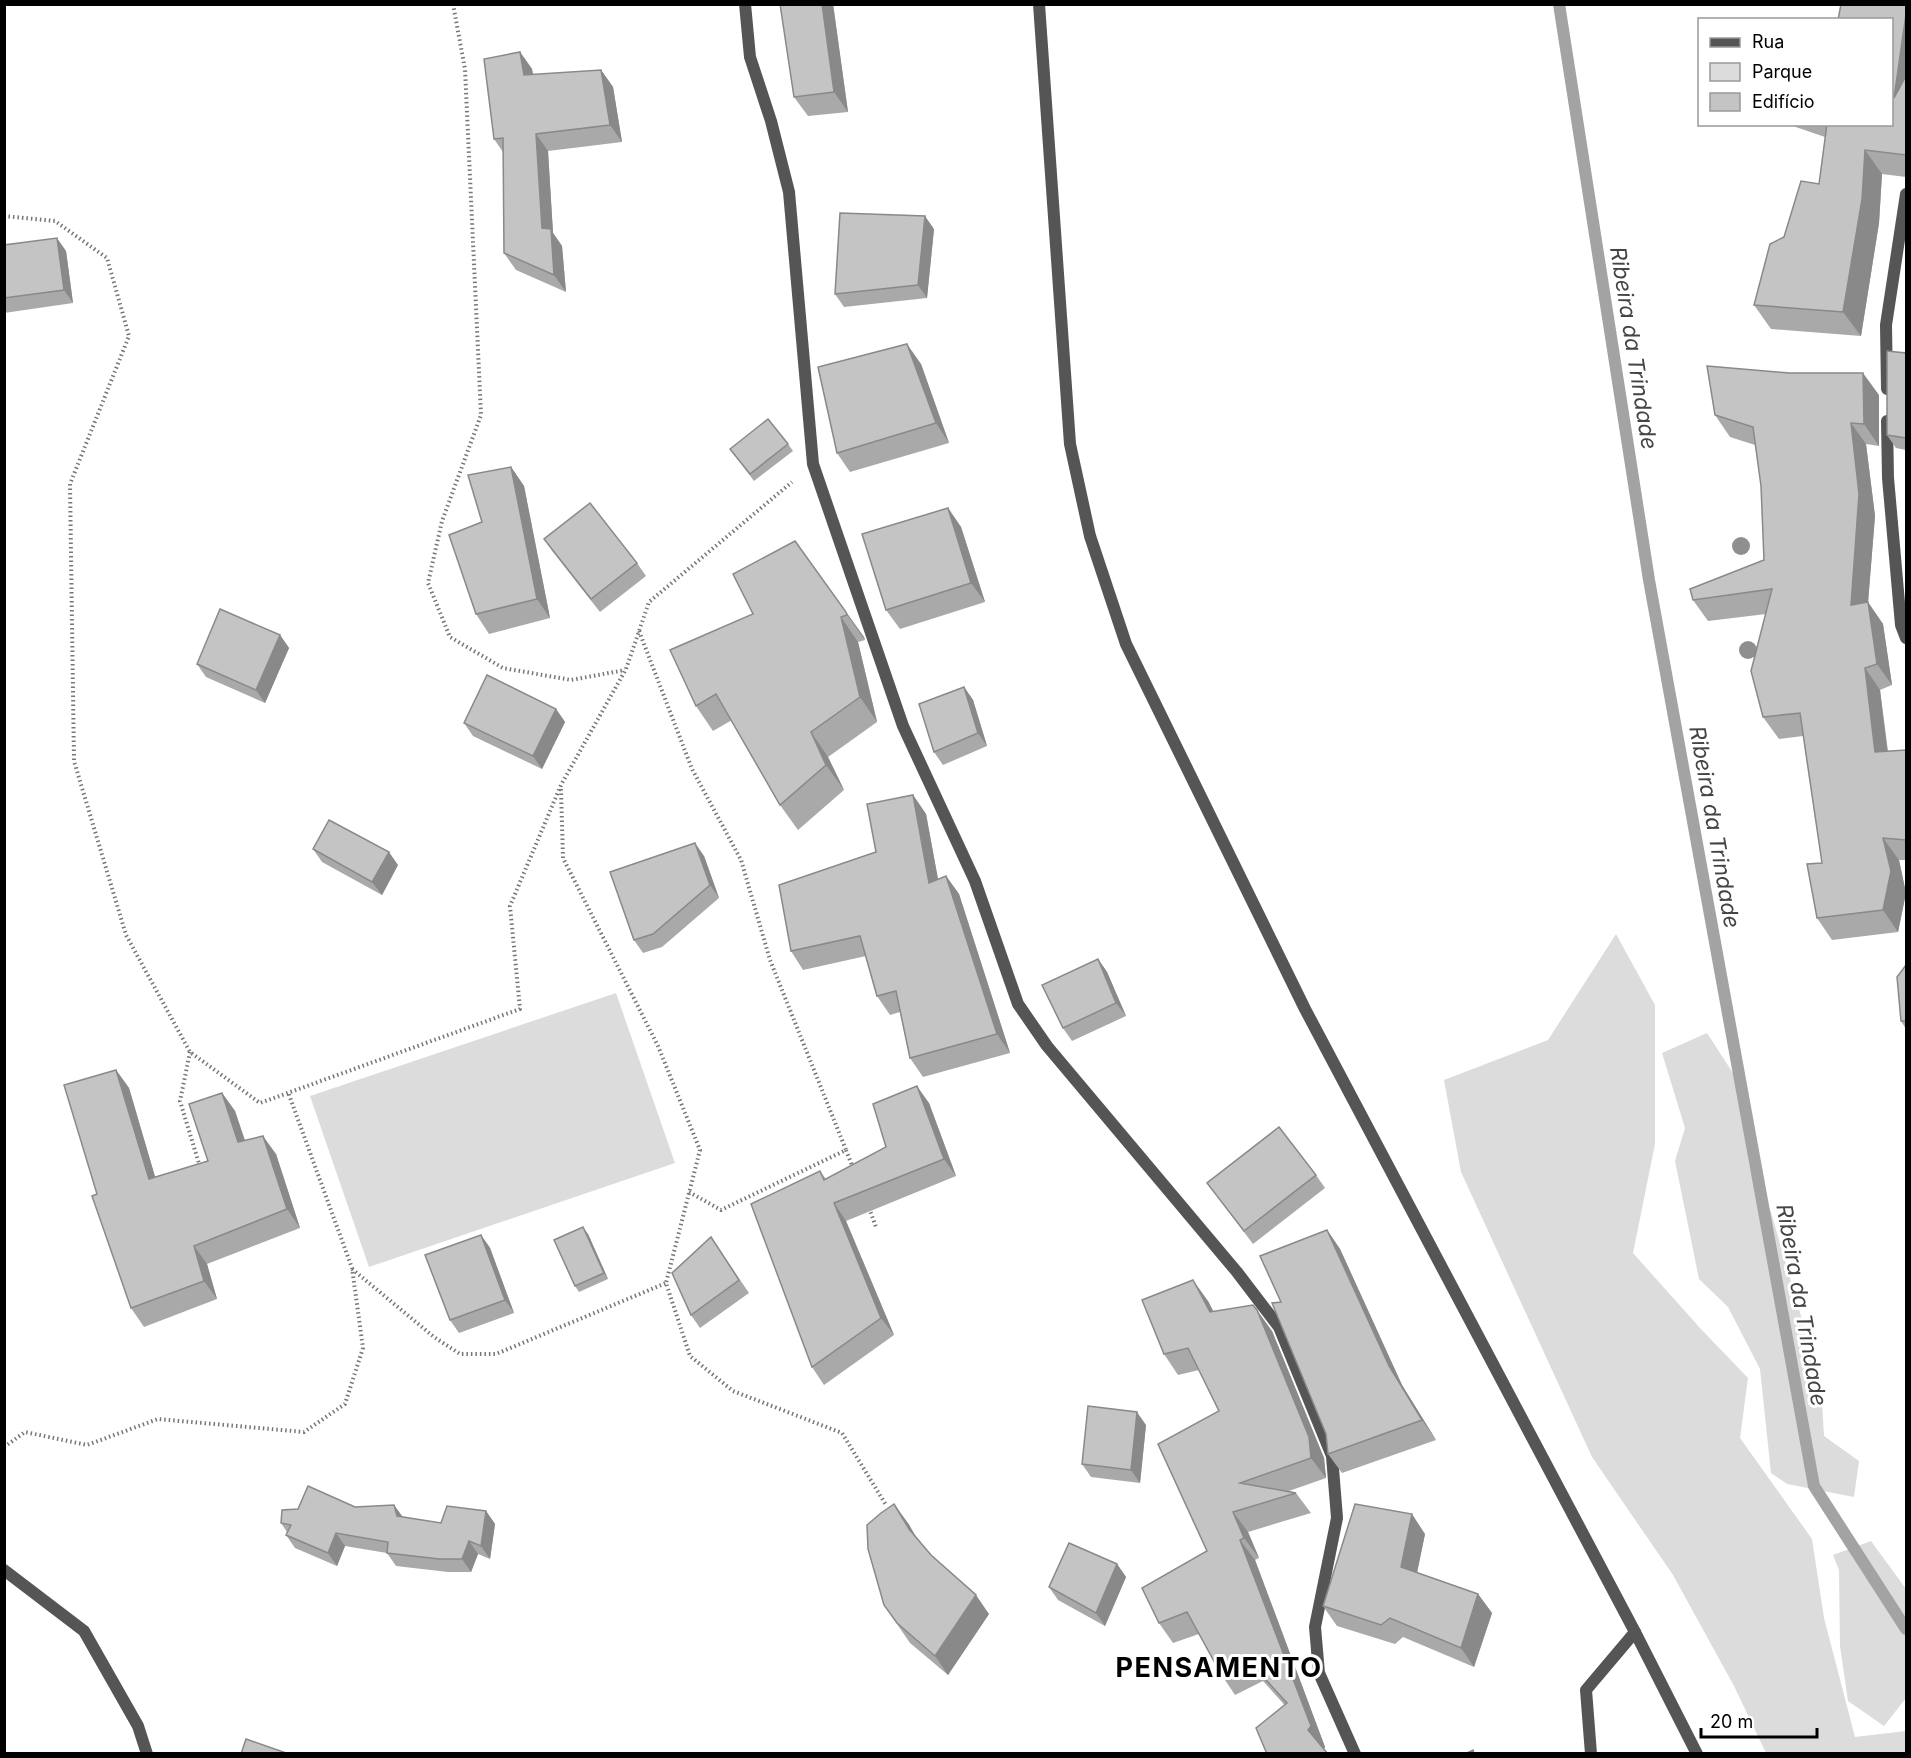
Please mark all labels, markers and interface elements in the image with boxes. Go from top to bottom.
legend [1698,18,1893,126]
text: Rua [1752,31,1784,52]
text: Parque [1752,61,1812,82]
text: Edifício [1752,91,1815,112]
water label: Ribeira da Trindade [1605,245,1663,451]
water label: Ribeira da Trindade [1684,724,1746,930]
water label: Ribeira da Trindade [1771,1202,1833,1408]
district label: PENSAMENTO [1115,1651,1323,1684]
scale bar [1701,1701,1816,1739]
text: 20 m [1710,1711,1753,1732]

